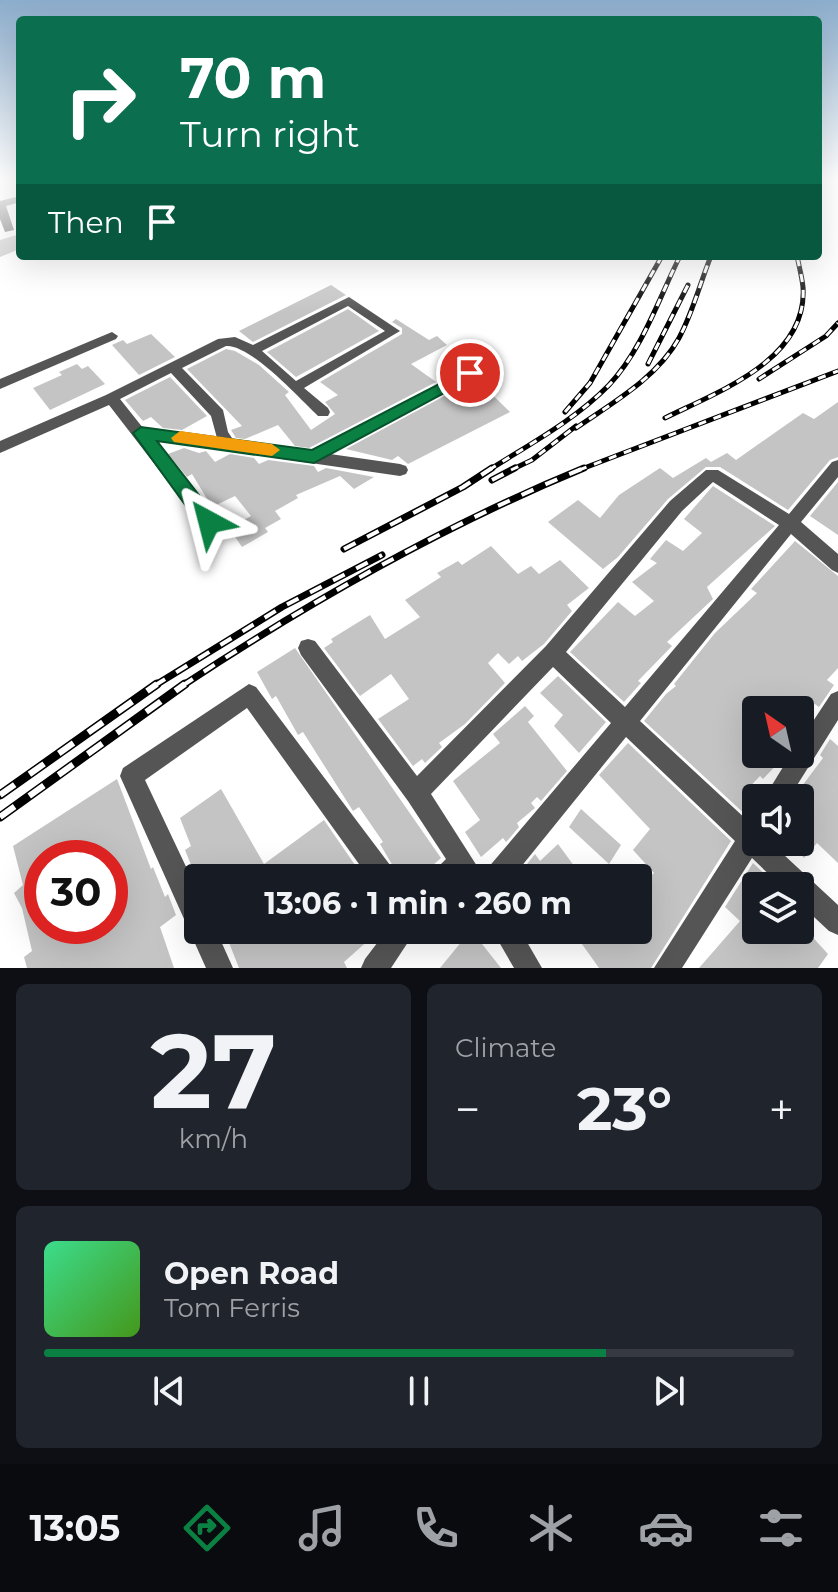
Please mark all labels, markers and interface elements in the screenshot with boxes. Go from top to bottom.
text: 70 m [180,44,326,112]
icon: right [48,48,152,152]
text: Turn right [180,112,360,156]
icon: arrive [140,200,184,244]
text: Then [48,204,124,241]
pin [436,339,504,407]
icon: arrive [448,351,492,395]
position arrow [167,480,251,564]
north arrow [742,696,814,768]
map controls [742,696,814,944]
button: sound [742,784,814,856]
speed limit sign: 30 [24,840,128,944]
button: layers [742,872,814,944]
text: 13:06 · 1 min · 260 m [264,885,572,922]
text: 27 [151,1007,276,1134]
text: Climate [455,1032,556,1064]
text: 23° [577,1072,672,1145]
text: − [455,1082,480,1136]
text: + [769,1082,794,1136]
text: km/h [179,1123,248,1155]
text: Open Road [164,1255,339,1292]
text: Tom Ferris [164,1292,300,1324]
icon: previous [147,1369,191,1413]
icon: pause [397,1369,441,1413]
icon: next [647,1369,691,1413]
icon: directions [179,1500,235,1556]
icon: music [294,1500,350,1556]
icon: phone [408,1500,464,1556]
icon: climate [523,1500,579,1556]
icon: car [638,1500,694,1556]
icon: filters [753,1500,809,1556]
text: 13:05 [29,1506,120,1550]

